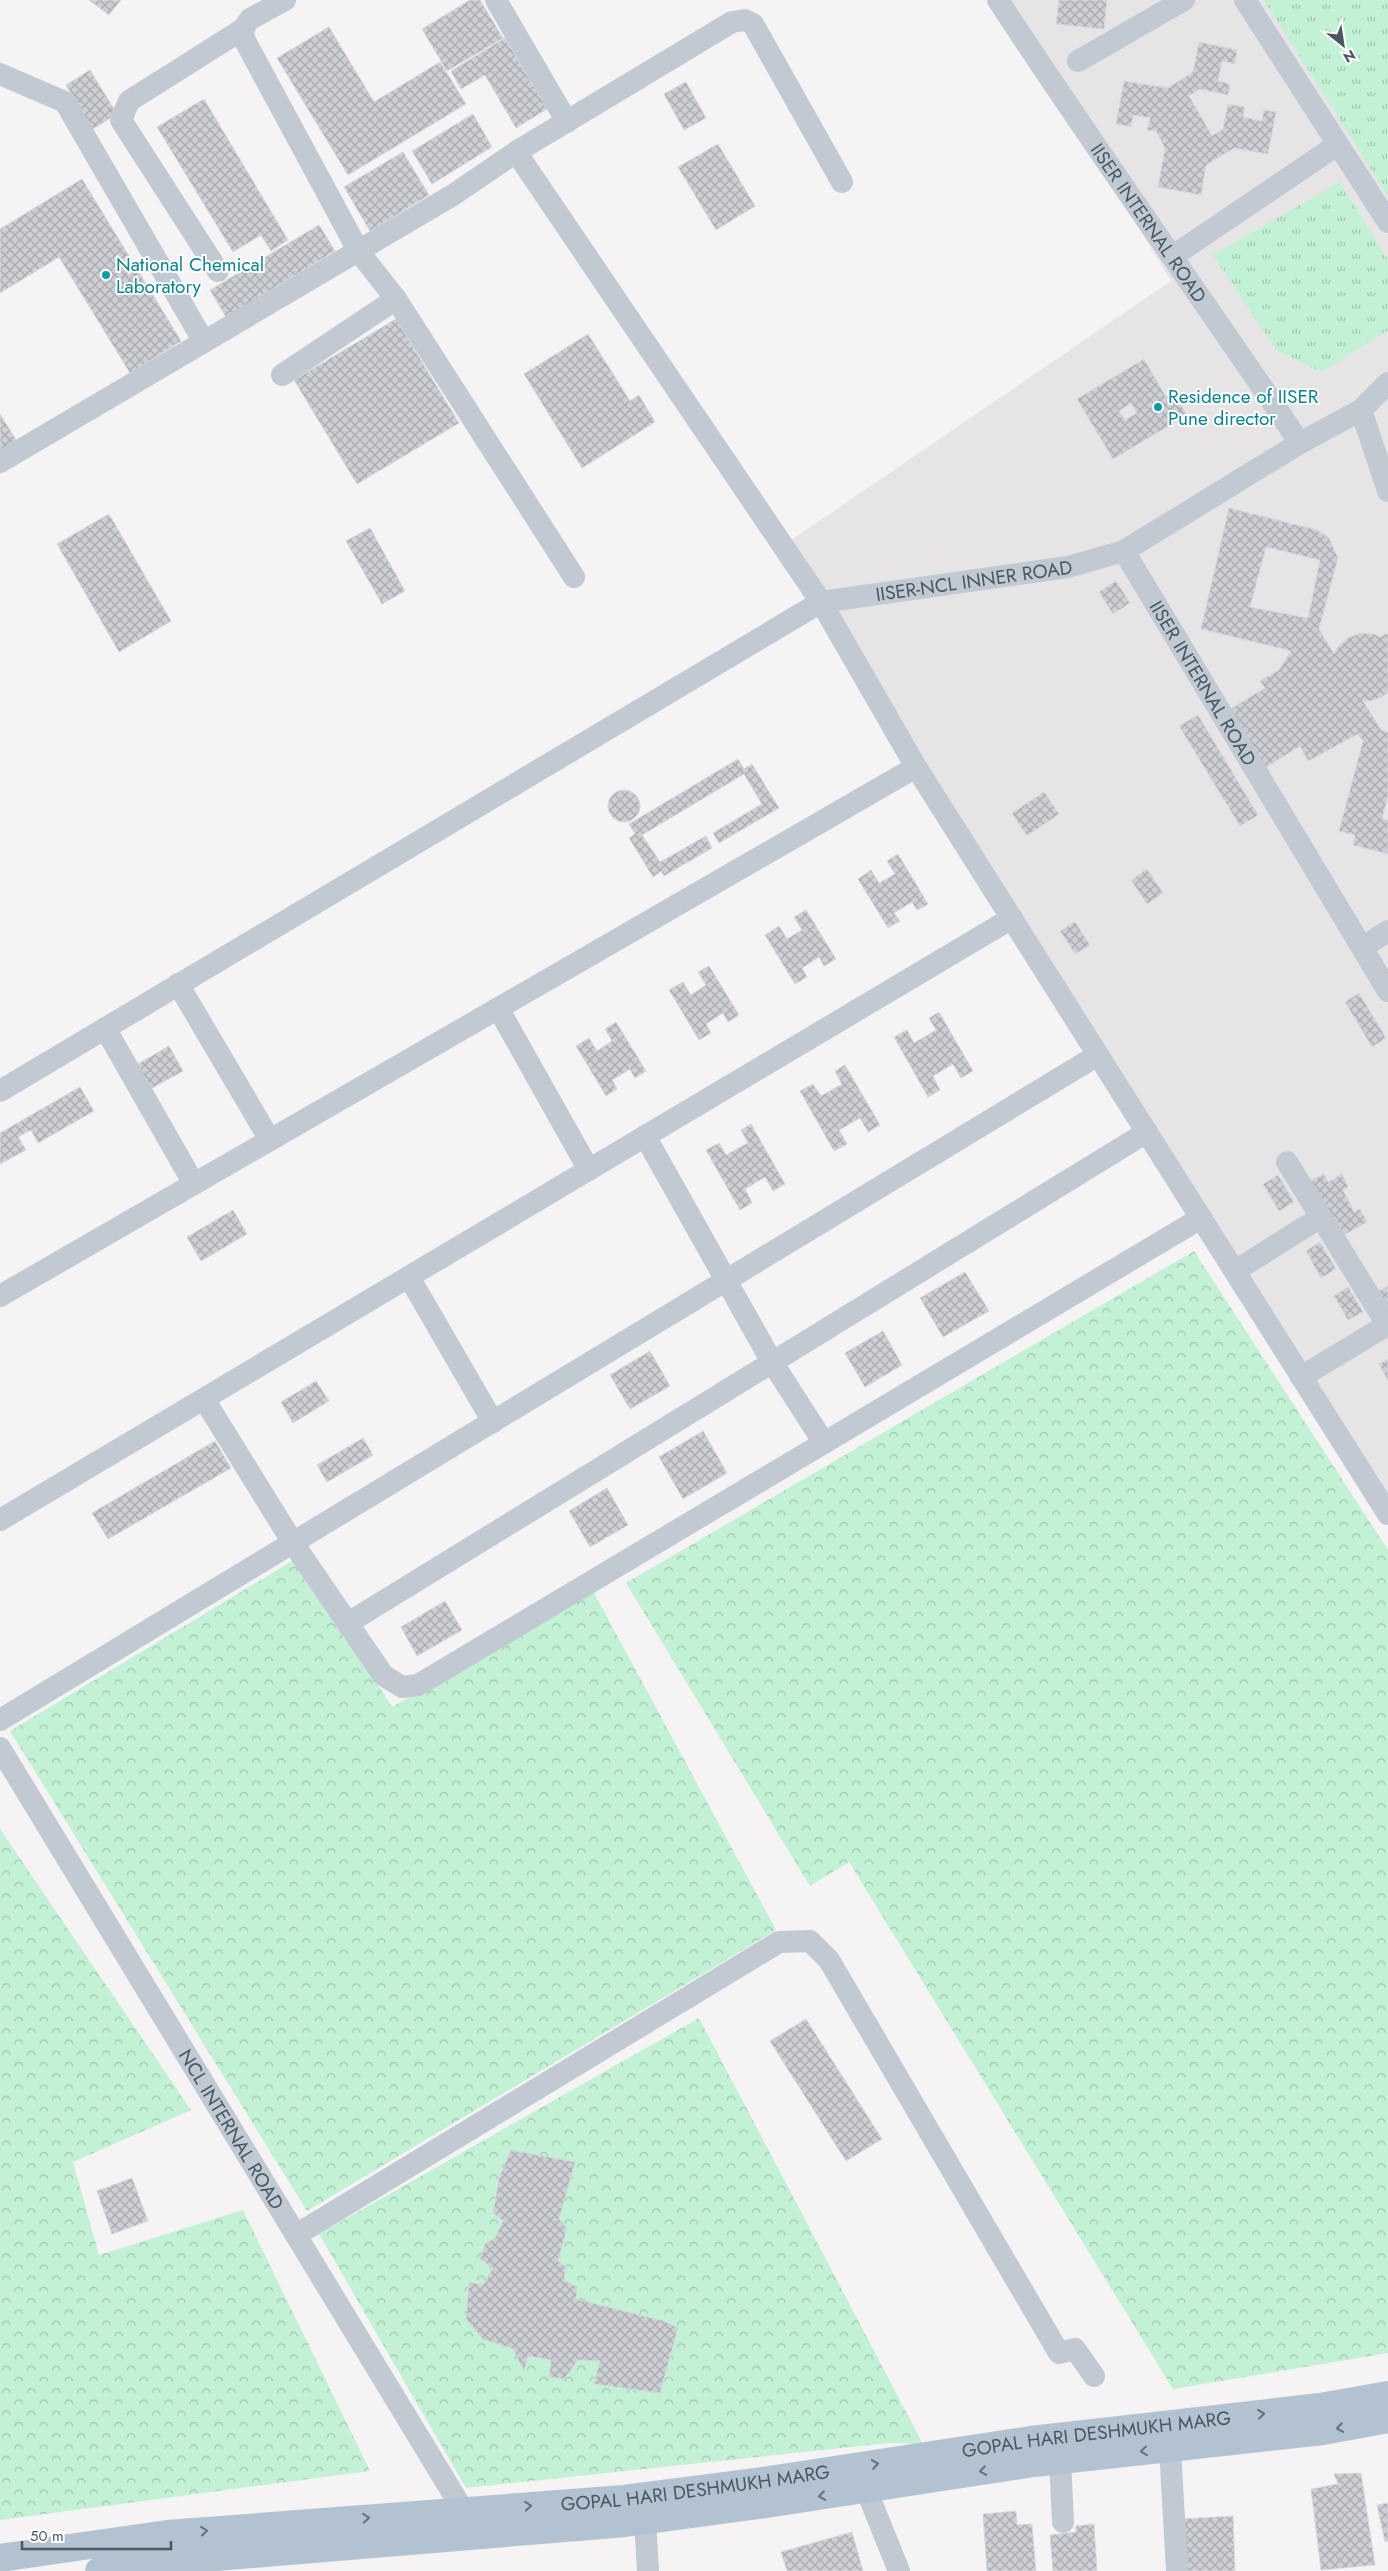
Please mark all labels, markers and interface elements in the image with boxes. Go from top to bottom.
north arrow [1318,20,1368,70]
text: N [1340,45,1359,68]
street label: IISER INTERNAL ROAD [1084,138,1213,308]
place label: National Chemical Laboratory [116,251,264,300]
marker: National Chemical Laboratory [100,269,112,281]
place label: Residence of IISER Pune director [1168,383,1319,432]
marker: Residence of IISER Pune director [1152,401,1164,413]
street label: IISER-NCL INNER ROAD [874,553,1074,608]
street label: IISER INTERNAL ROAD [1143,596,1263,771]
street label: NCL INTERNAL ROAD [172,2044,291,2215]
street label: GOPAL HARI DESHMUKH MARG [960,2404,1232,2464]
one-way arrow [1258,2409,1266,2420]
one-way arrow [1336,2422,1344,2432]
one-way arrow [1140,2445,1148,2456]
street label: GOPAL HARI DESHMUKH MARG [560,2457,831,2517]
one-way arrow [870,2459,879,2469]
one-way arrow [978,2465,986,2476]
one-way arrow [818,2490,826,2500]
one-way arrow [525,2500,533,2511]
one-way arrow [363,2513,371,2524]
scale bar [22,2518,171,2550]
text: 50 m [30,2525,64,2547]
one-way arrow [201,2526,209,2537]

